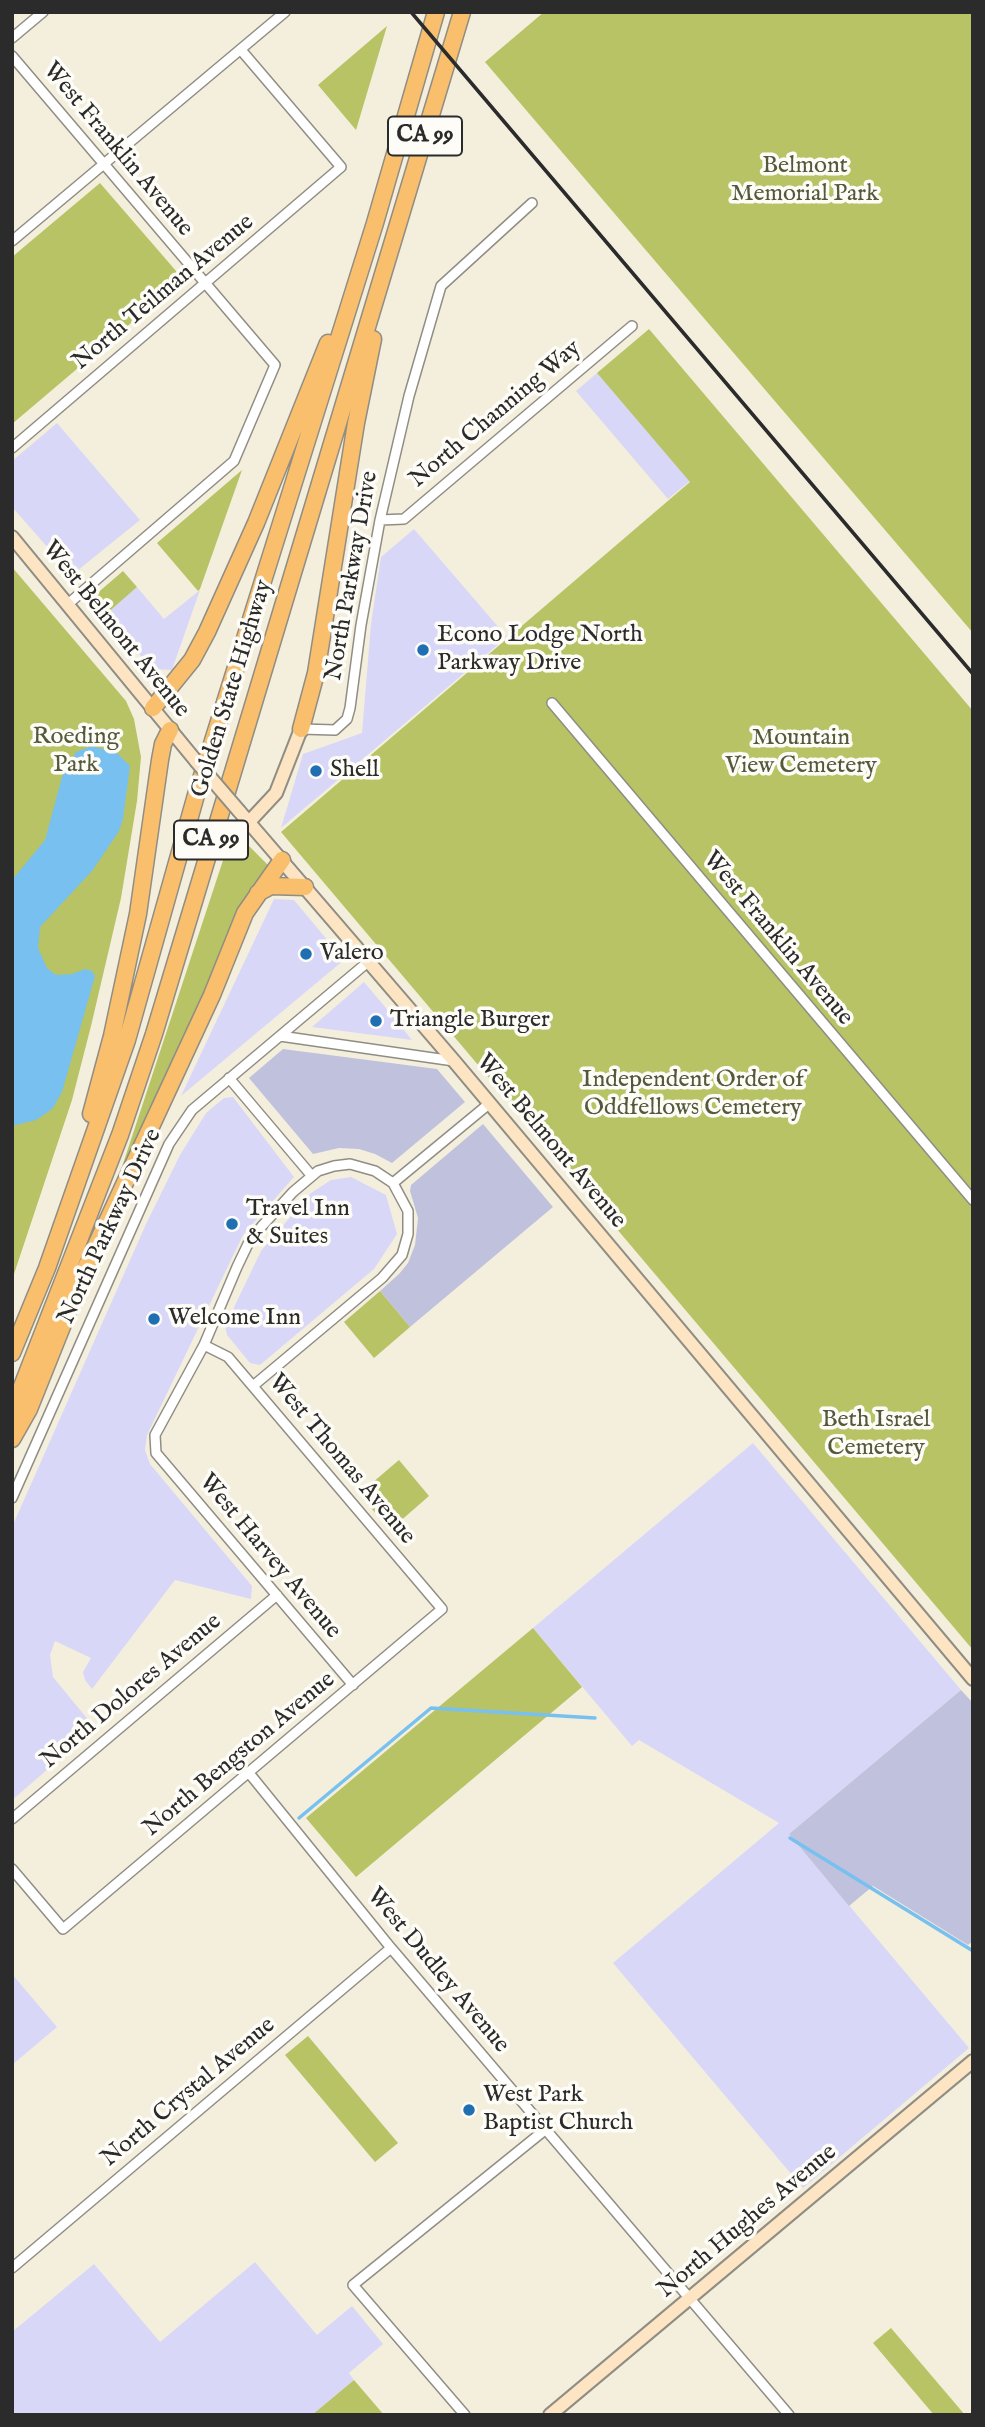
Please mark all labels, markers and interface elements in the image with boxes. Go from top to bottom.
street label: West Franklin Avenue [36,57,198,243]
road number: CA 99 [388,116,462,155]
park label: Belmont Memorial Park [731,153,879,209]
street label: North Teilman Avenue [68,209,260,377]
street label: North Channing Way [405,335,587,495]
street label: North Parkway Drive [320,469,386,683]
street label: West Belmont Avenue [35,536,195,724]
street label: Golden State Highway [186,577,280,801]
place label: Econo Lodge North Parkway Drive [437,622,643,678]
marker: Econo Lodge North Parkway Drive [415,642,431,658]
park label: Roeding Park [32,724,120,780]
park label: Mountain View Cemetery [725,725,877,781]
place label: Shell [330,757,379,785]
marker: Shell [308,763,324,779]
road number: CA 99 [174,820,248,860]
street label: West Franklin Avenue [696,846,858,1032]
place label: Valero [320,940,384,968]
marker: Valero [298,946,314,962]
place label: Triangle Burger [390,1007,550,1035]
marker: Triangle Burger [368,1013,384,1029]
street label: West Belmont Avenue [469,1049,631,1235]
park label: Independent Order of Oddfellows Cemetery [582,1067,804,1123]
street label: North Parkway Drive [53,1125,169,1329]
place label: Travel Inn & Suites [246,1196,350,1252]
marker: Travel Inn & Suites [224,1216,240,1232]
place label: Welcome Inn [168,1305,301,1333]
marker: Welcome Inn [146,1311,162,1327]
street label: West Thomas Avenue [261,1369,421,1551]
park label: Beth Israel Cemetery [822,1407,930,1463]
street label: West Harvey Avenue [192,1469,346,1645]
street label: North Dolores Avenue [36,1608,228,1776]
street label: North Bengston Avenue [138,1666,342,1844]
street label: West Dudley Avenue [359,1882,515,2060]
street label: North Crystal Avenue [96,2012,282,2174]
place label: West Park Baptist Church [483,2082,633,2138]
marker: West Park Baptist Church [461,2102,477,2118]
street label: North Hughes Avenue [653,2139,843,2305]

